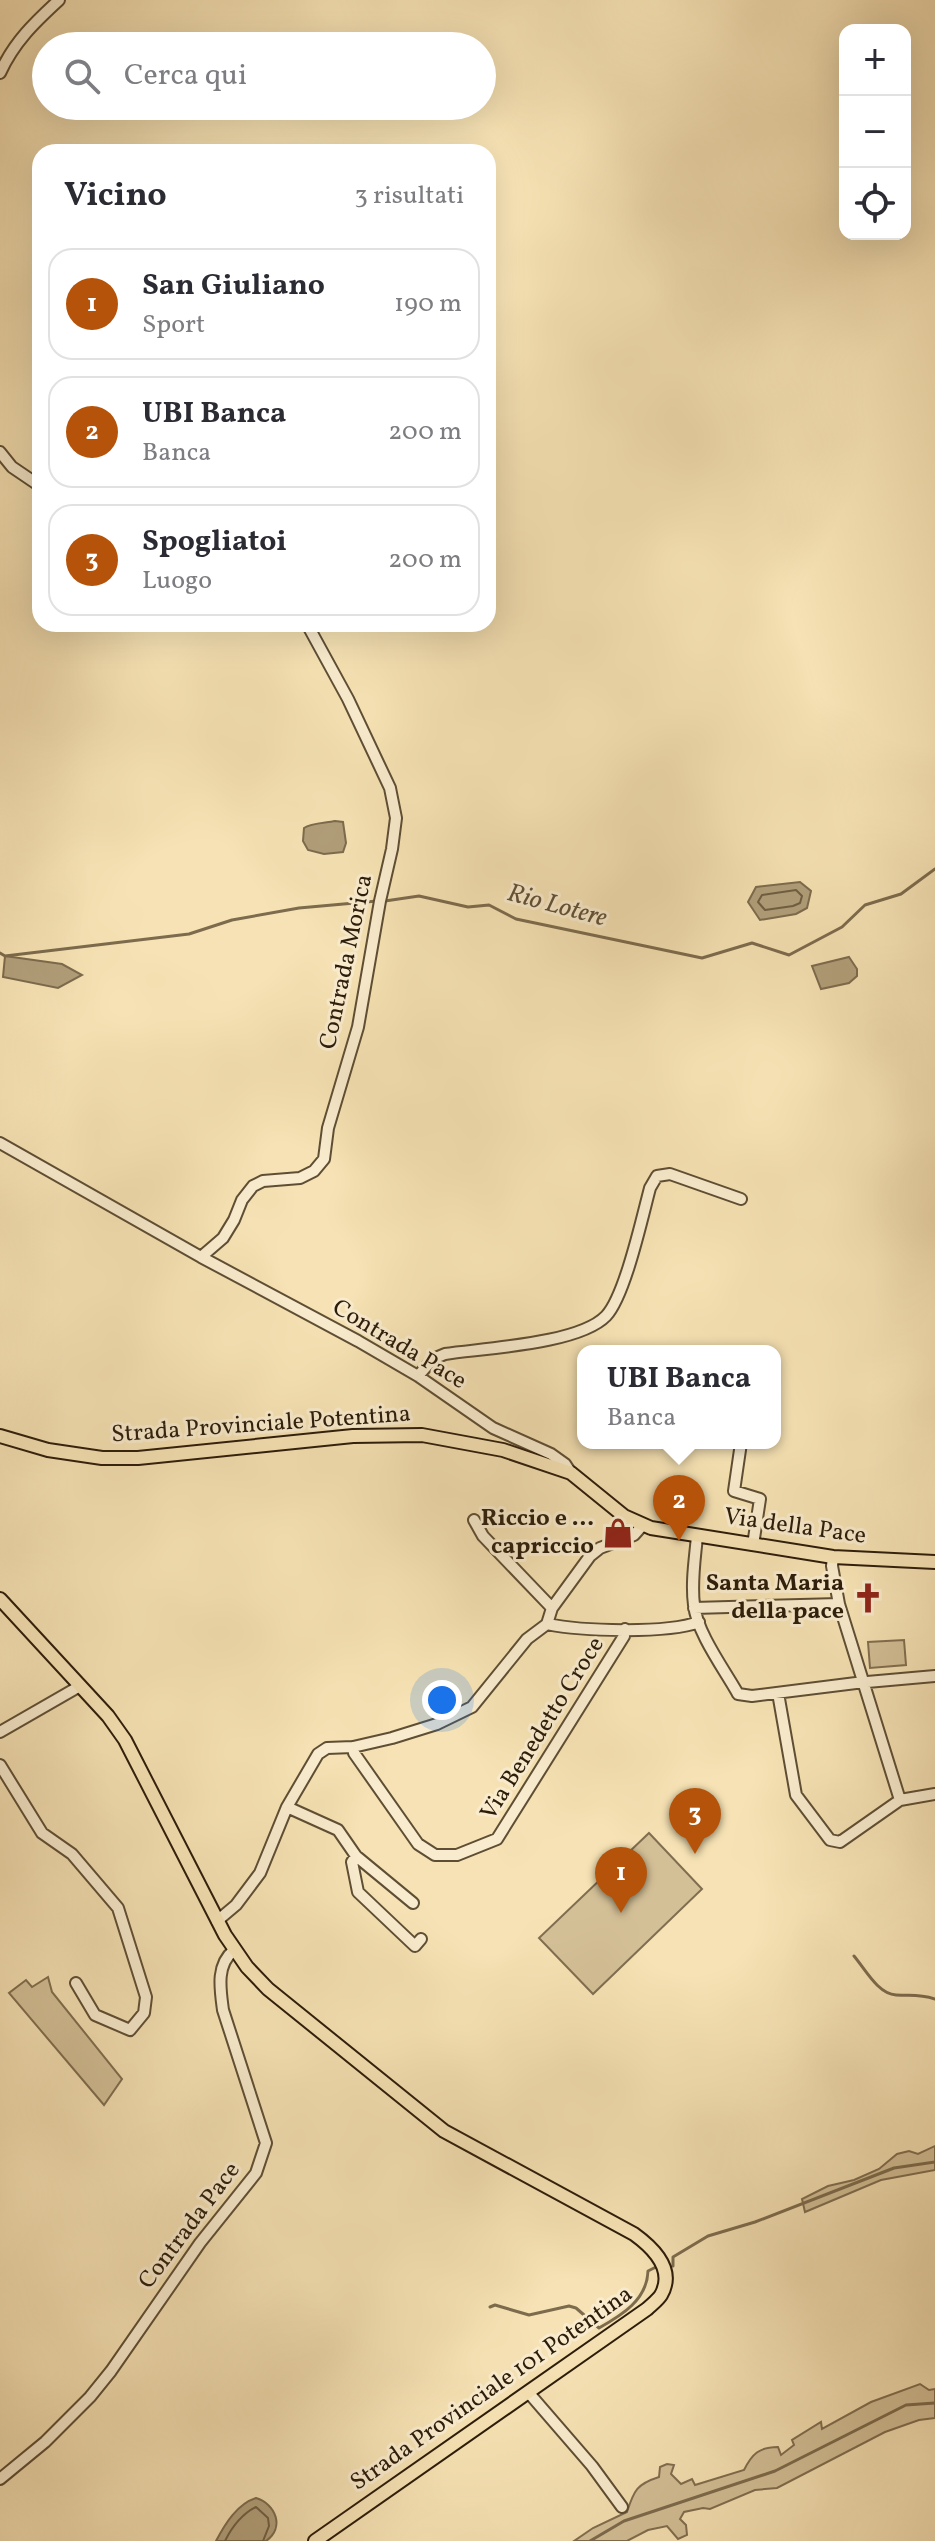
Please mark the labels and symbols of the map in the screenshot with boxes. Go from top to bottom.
street label: Contrada Morica [312,871,382,1053]
water label: Rio Lotere [503,875,611,937]
street label: Contrada Pace [325,1291,473,1399]
street label: Strada Provinciale Potentina [110,1398,412,1452]
pin: 2 [653,1475,705,1541]
street label: Via della Pace [722,1500,868,1554]
place label: Riccio e ... capriccio [481,1502,594,1564]
shop icon: Riccio e ... capriccio [601,1516,635,1550]
place label: Santa Maria della pace [706,1567,844,1629]
church icon: Santa Maria della pace [851,1581,885,1615]
street label: Via Benedetto Croce [473,1631,613,1827]
your location [422,1680,462,1720]
pin: 3 [669,1788,721,1854]
pin: 1 [595,1847,647,1913]
street label: Contrada Pace [131,2155,249,2297]
street label: Strada Provinciale 101 Potentina [344,2278,640,2500]

